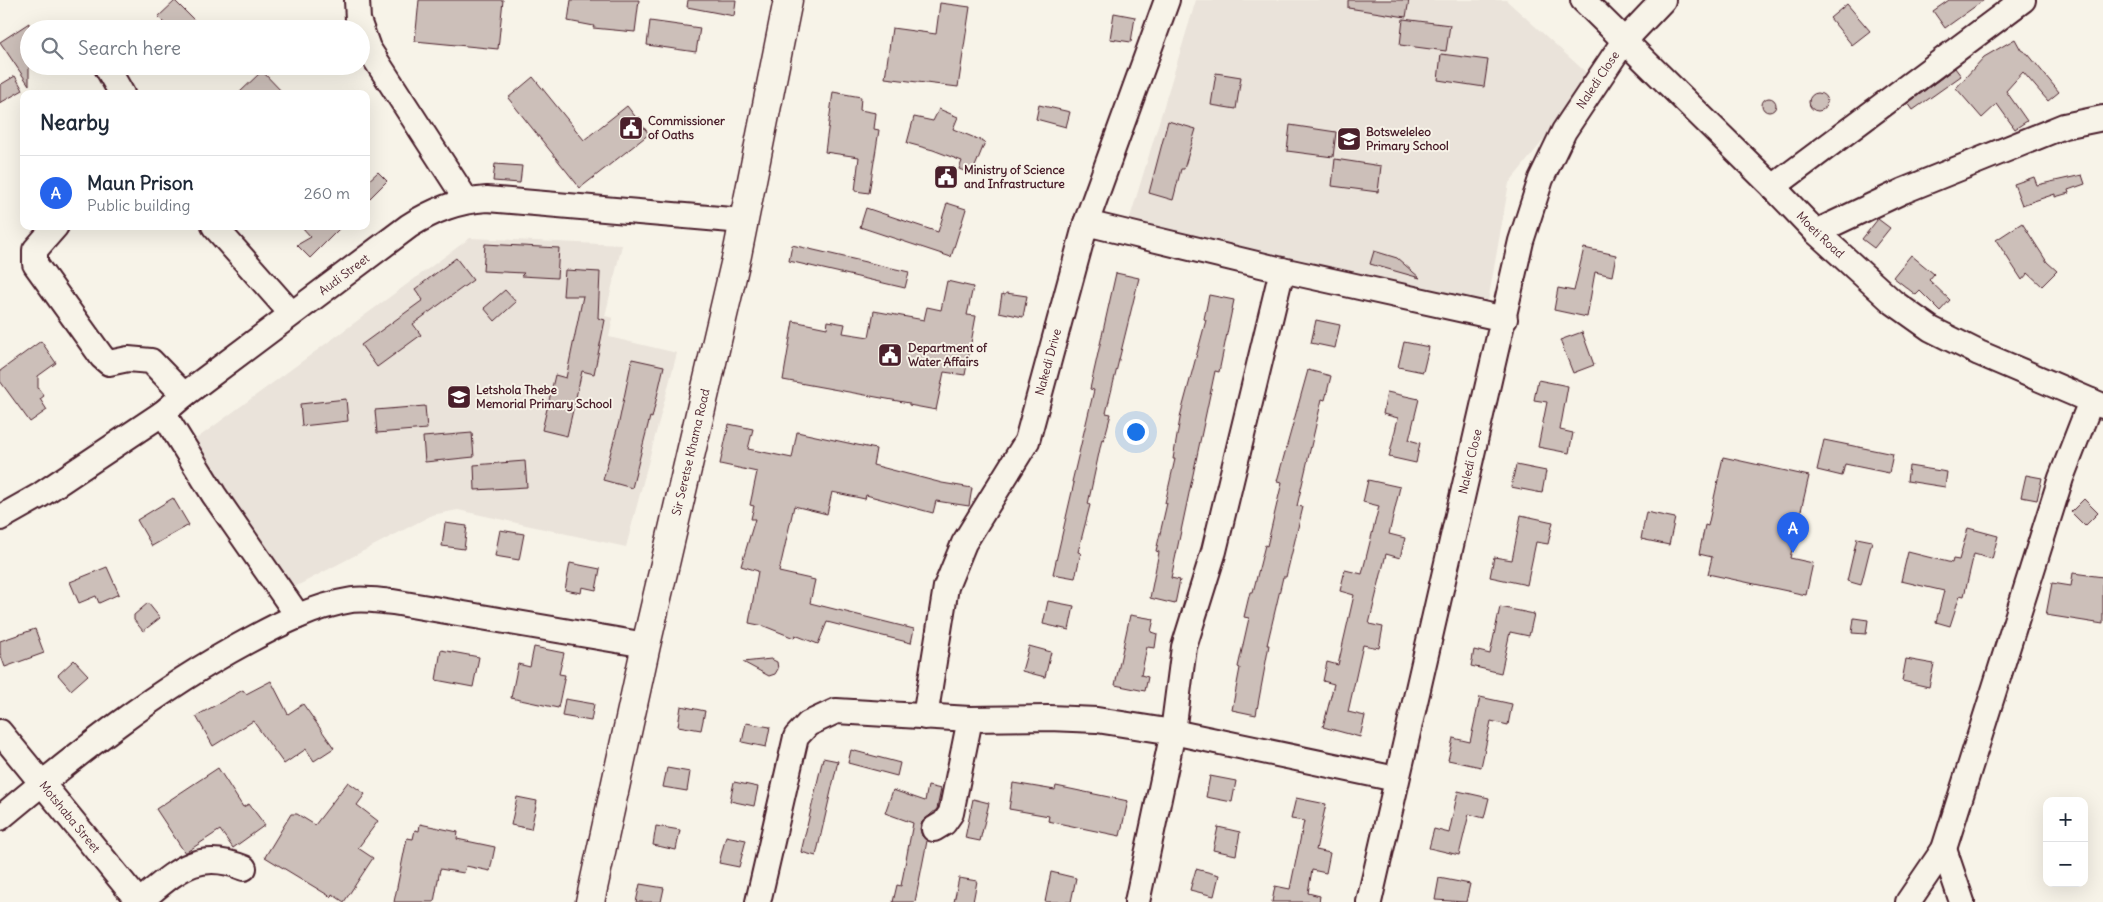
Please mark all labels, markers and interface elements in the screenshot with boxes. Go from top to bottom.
search box [20,20,370,75]
icon: search [38,34,66,62]
text: Search here [78,36,181,60]
street label: Naledi Close [1573,48,1622,111]
text: Nearby [40,109,110,136]
place label: Commissioner of Oaths [648,113,725,142]
public building icon: Commissioner of Oaths [618,115,644,141]
place label: Botsweleleo Primary School [1366,124,1449,154]
school or university icon: Botsweleleo Primary School [1336,126,1362,152]
place label: Ministry of Science and Infrastructure [964,162,1065,191]
public building icon: Ministry of Science and Infrastructure [933,164,959,190]
text: Maun Prison [87,171,193,195]
text: A [51,183,61,203]
text: 260 m [304,183,350,203]
text: Public building [87,195,190,215]
street label: Moeti Road [1794,208,1848,261]
street label: Audi Street [316,250,372,298]
street label: Nakedi Drive [1032,327,1064,397]
place label: Department of Water Affairs [908,340,988,369]
public building icon: Department of Water Affairs [877,342,903,368]
place label: Letshola Thebe Memorial Primary School [476,382,612,412]
school or university icon: Letshola Thebe Memorial Primary School [446,384,472,410]
street label: Sir Seretse Khama Road [668,387,713,517]
your location [1123,419,1149,445]
street label: Naledi Close [1455,427,1485,495]
pin: A [1777,512,1809,553]
street label: Motshaba Street [36,778,104,856]
map controls [2043,797,2088,887]
button: + [2043,797,2088,842]
button: − [2043,842,2088,887]

